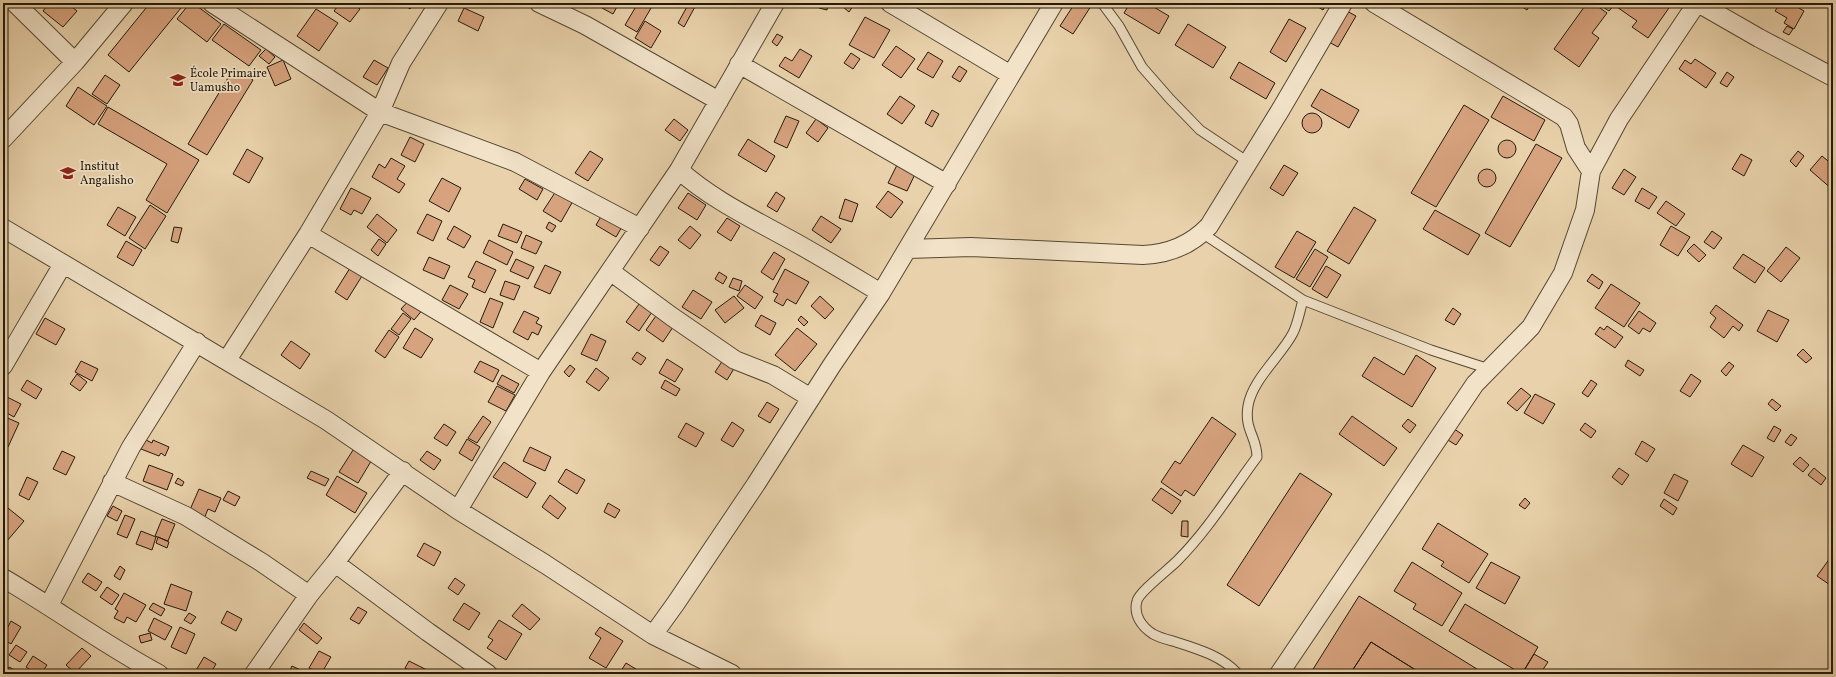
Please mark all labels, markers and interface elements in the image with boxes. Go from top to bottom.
place label: École Primaire Uamusho [190,65,267,96]
school or university icon: École Primaire Uamusho [169,71,187,89]
place label: Institut Angalisho [80,159,134,189]
school or university icon: Institut Angalisho [59,164,77,182]

